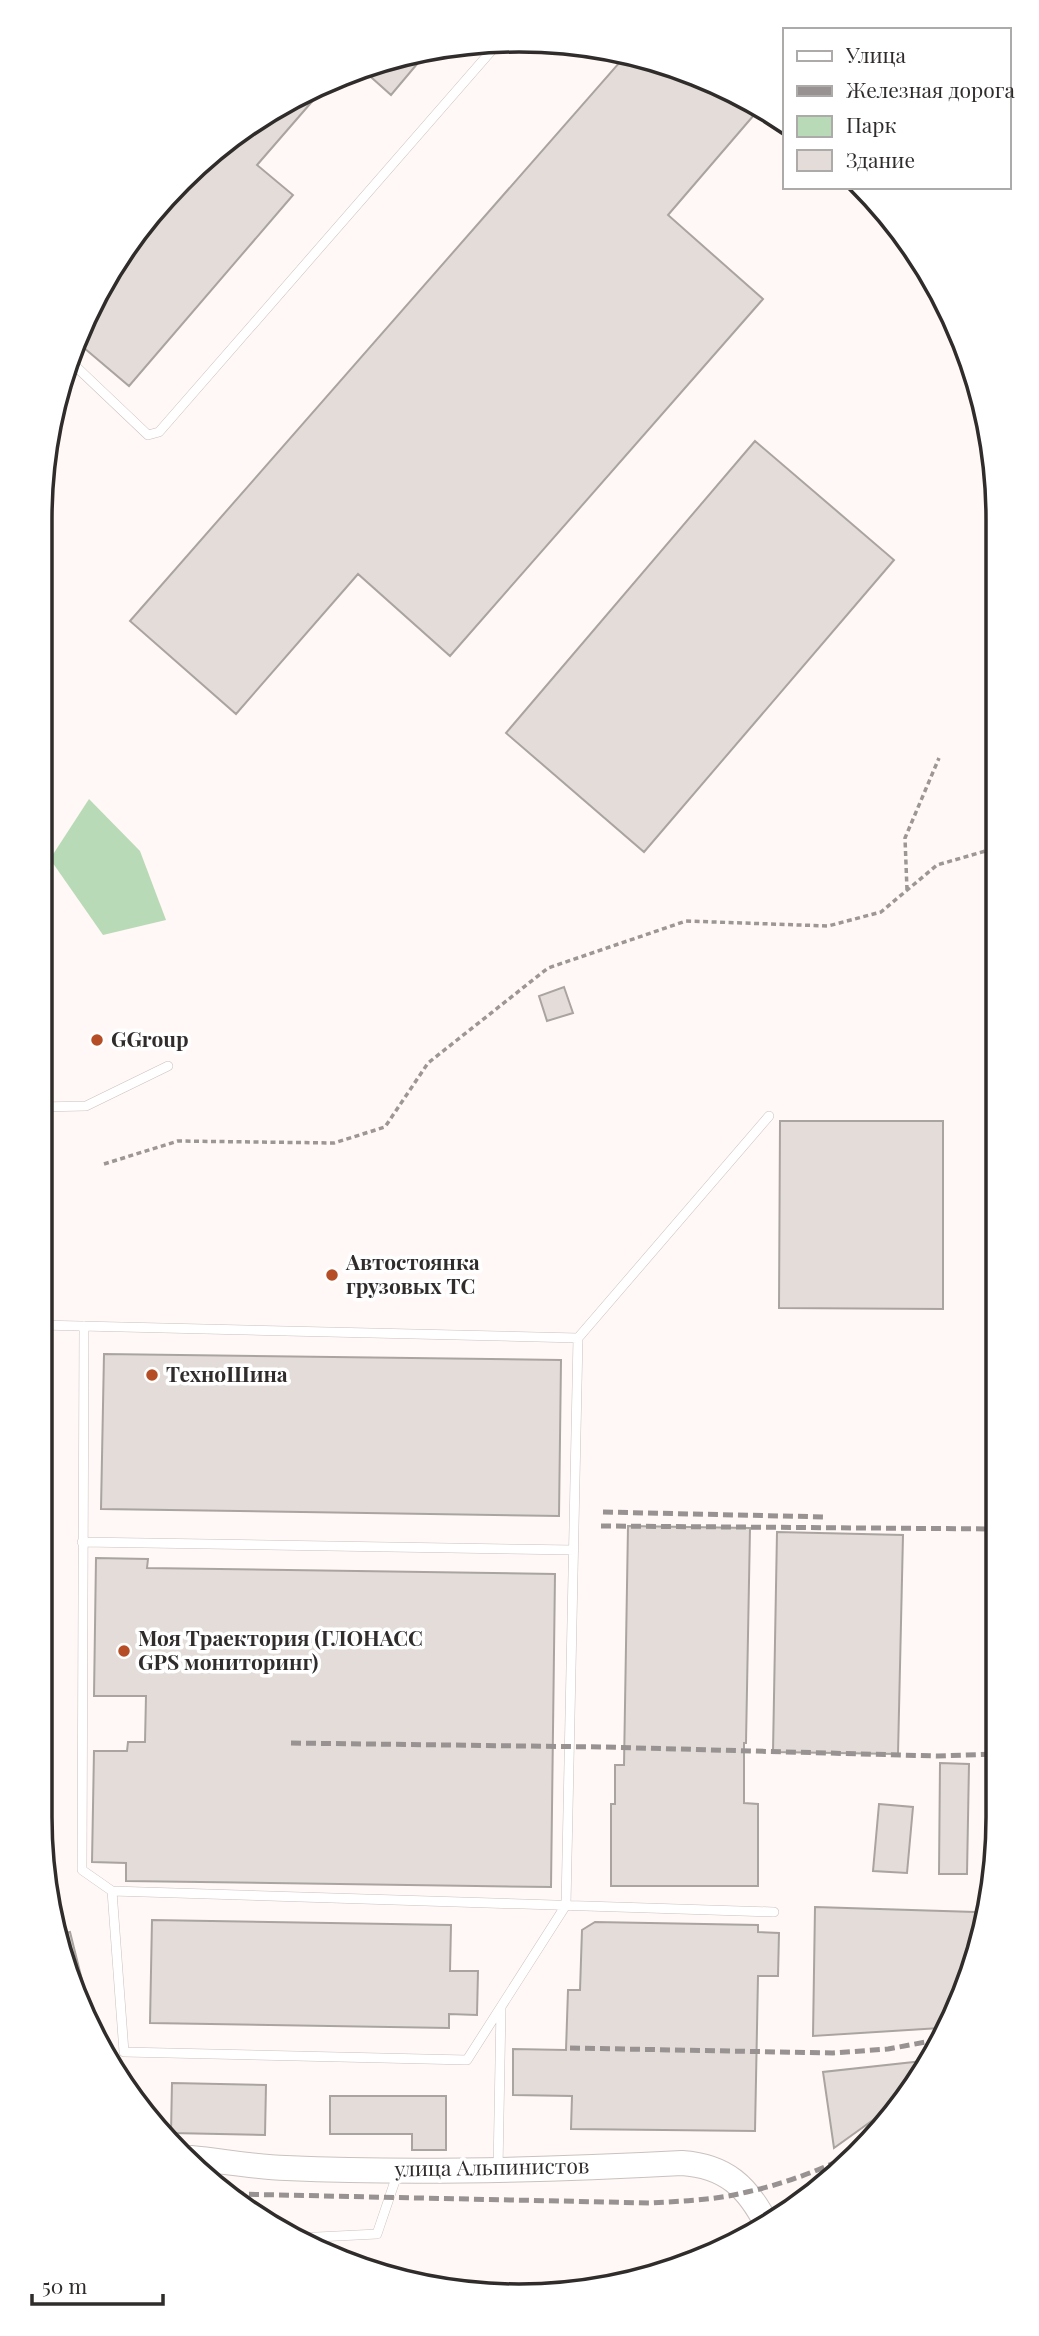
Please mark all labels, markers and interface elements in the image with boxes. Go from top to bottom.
legend [783,28,1011,189]
text: Улица [845,40,907,68]
text: Железная дорога [846,75,1015,103]
text: Парк [846,110,896,138]
text: Здание [846,145,915,173]
place label: GGroup [111,1024,189,1052]
marker: GGroup [89,1032,105,1048]
place label: Автостоянка грузовых ТС [345,1247,480,1299]
marker: Автостоянка грузовых ТС [324,1267,340,1283]
place label: ТехноШина [166,1359,288,1387]
marker: ТехноШина [144,1367,160,1383]
place label: Моя Траектория (ГЛОНАСС GPS мониторинг) [138,1623,423,1675]
marker: Моя Траектория (ГЛОНАСС GPS мониторинг) [116,1643,132,1659]
street label: улица Альпинистов [393,2150,590,2182]
scale bar [32,2262,163,2306]
text: 50 m [42,2271,88,2299]

